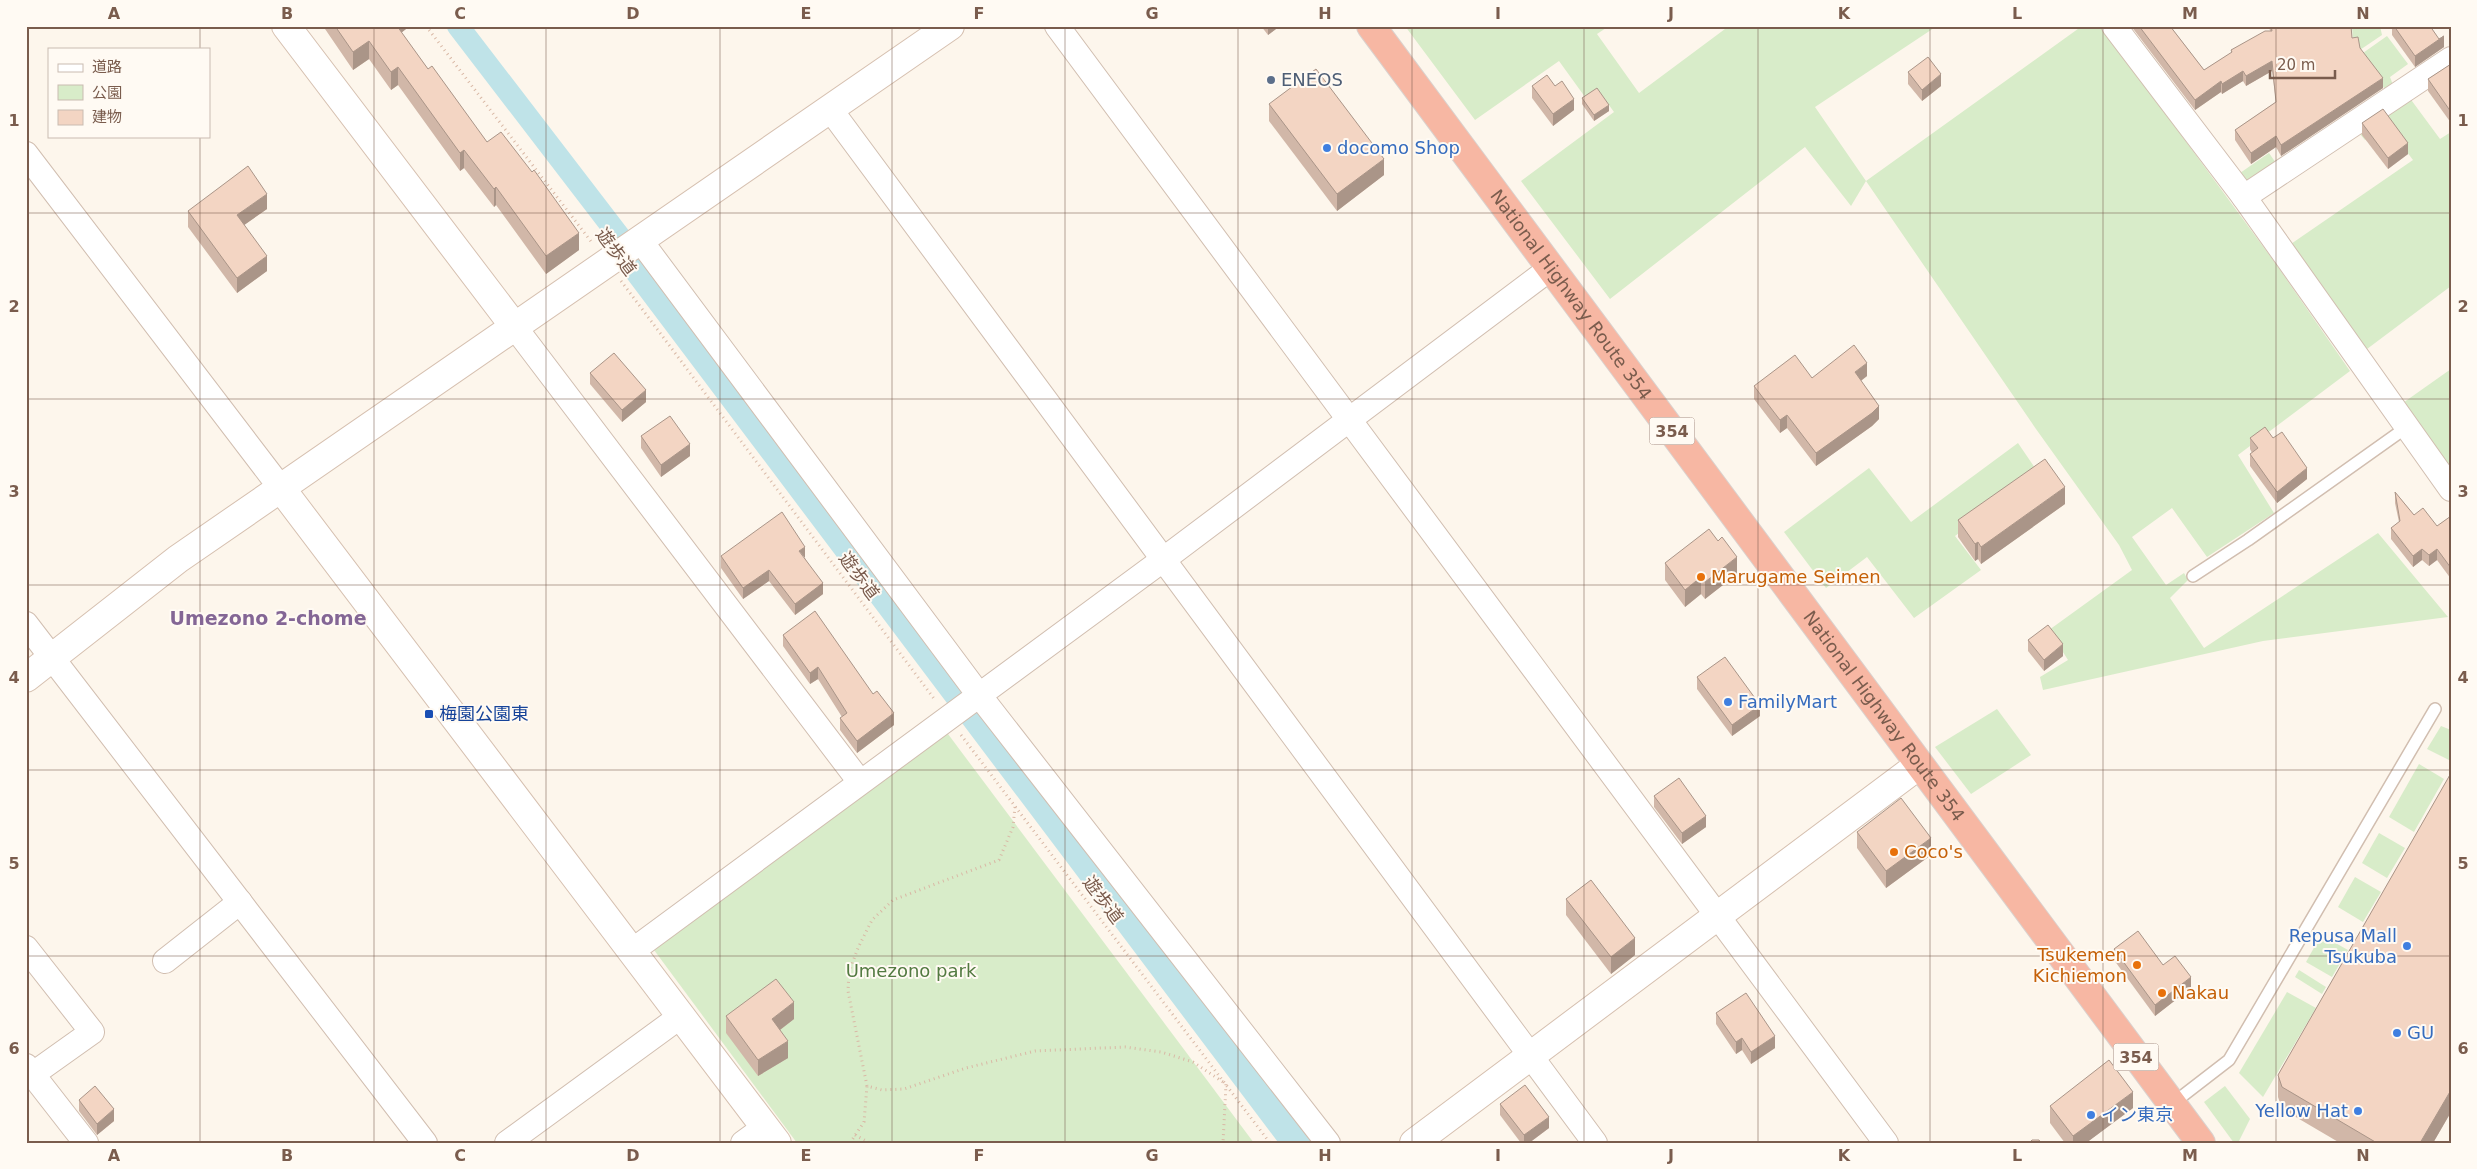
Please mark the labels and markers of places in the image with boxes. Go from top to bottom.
place label: ENEOS [1281,69,1343,90]
marker: ENEOS [1265,74,1277,86]
place label: docomo Shop [1337,137,1460,158]
marker: docomo Shop [1321,142,1333,154]
place label: Marugame Seimen [1711,566,1881,587]
marker: Marugame Seimen [1695,571,1707,583]
place label: FamilyMart [1738,691,1837,712]
marker: FamilyMart [1722,696,1734,708]
place label: 梅園公園東 [439,703,529,724]
marker: 梅園公園東 [423,708,435,720]
place label: Coco's [1904,841,1963,862]
marker: Coco's [1888,846,1900,858]
place label: Repusa Mall Tsukuba [2289,925,2397,967]
marker: Repusa Mall Tsukuba [2401,940,2413,952]
place label: Tsukemen Kichiemon [2033,944,2127,986]
marker: Tsukemen Kichiemon [2131,959,2143,971]
place label: Nakau [2172,982,2229,1003]
marker: Nakau [2156,987,2168,999]
place label: GU [2407,1022,2434,1043]
marker: GU [2391,1027,2403,1039]
place label: Yellow Hat [2254,1100,2348,1121]
place label: イン東京 [2101,1104,2173,1125]
marker: Yellow Hat [2352,1105,2364,1117]
marker: イン東京 [2085,1109,2097,1121]

